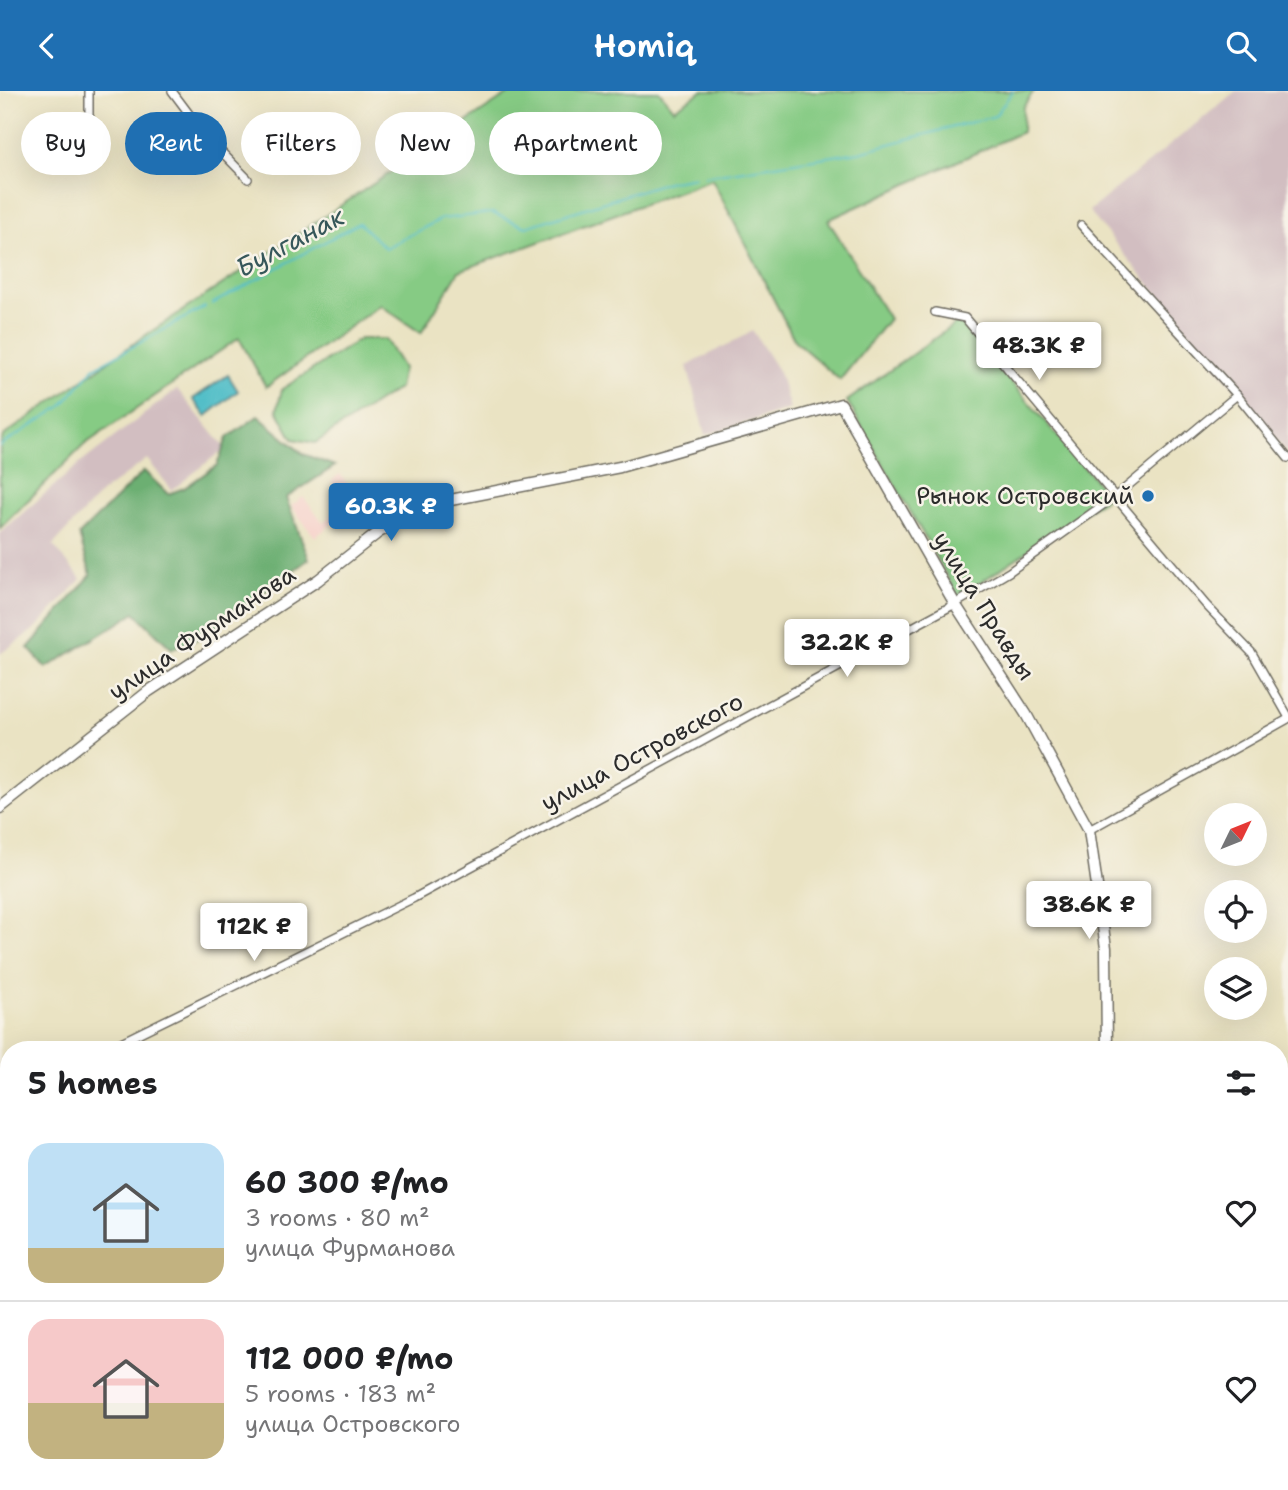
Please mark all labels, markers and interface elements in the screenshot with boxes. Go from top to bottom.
text: Homiq [594,24,694,67]
icon: back [28,27,66,65]
icon: search [1222,27,1260,65]
chip: Buy [21,112,111,175]
chip: Rent [125,112,227,175]
chip: Filters [241,112,361,175]
chip: New [375,112,475,175]
chip: Apartment [489,112,662,175]
water label: Булганак [229,198,351,285]
pin: 48.3K ₽ [974,323,1104,382]
text: 48.3K ₽ [992,330,1086,360]
place label: Рынок Островский [916,480,1134,512]
pin: 60.3K ₽ [326,483,456,543]
marker: Рынок Островский [1140,488,1156,504]
text: 60.3K ₽ [345,491,437,521]
street label: улица Правды [925,526,1043,686]
street label: улица Фурманова [102,558,302,708]
pin: 32.2K ₽ [782,619,912,679]
text: 32.2K ₽ [800,627,894,657]
street label: улица Островского [535,685,749,819]
north arrow [1204,803,1267,866]
map controls [1204,803,1267,1020]
button: locate [1204,880,1267,943]
pin: 38.6K ₽ [1024,881,1154,941]
text: 38.6K ₽ [1042,889,1136,919]
pin: 112K ₽ [197,903,311,963]
text: 112K ₽ [216,911,292,941]
button: layers [1204,957,1267,1020]
text: 5 homes [28,1063,158,1104]
icon: filters [1222,1064,1260,1102]
text: 60 300 ₽/mo [245,1162,449,1203]
icon: home [84,1171,168,1255]
icon: heart [1222,1194,1260,1232]
text: 3 rooms · 80 m² [245,1203,430,1233]
text: улица Фурманова [245,1233,455,1263]
text: 112 000 ₽/mo [245,1338,454,1379]
icon: home [84,1347,168,1431]
icon: heart [1222,1370,1260,1408]
text: 5 rooms · 183 m² [245,1379,436,1409]
text: улица Островского [245,1409,460,1439]

